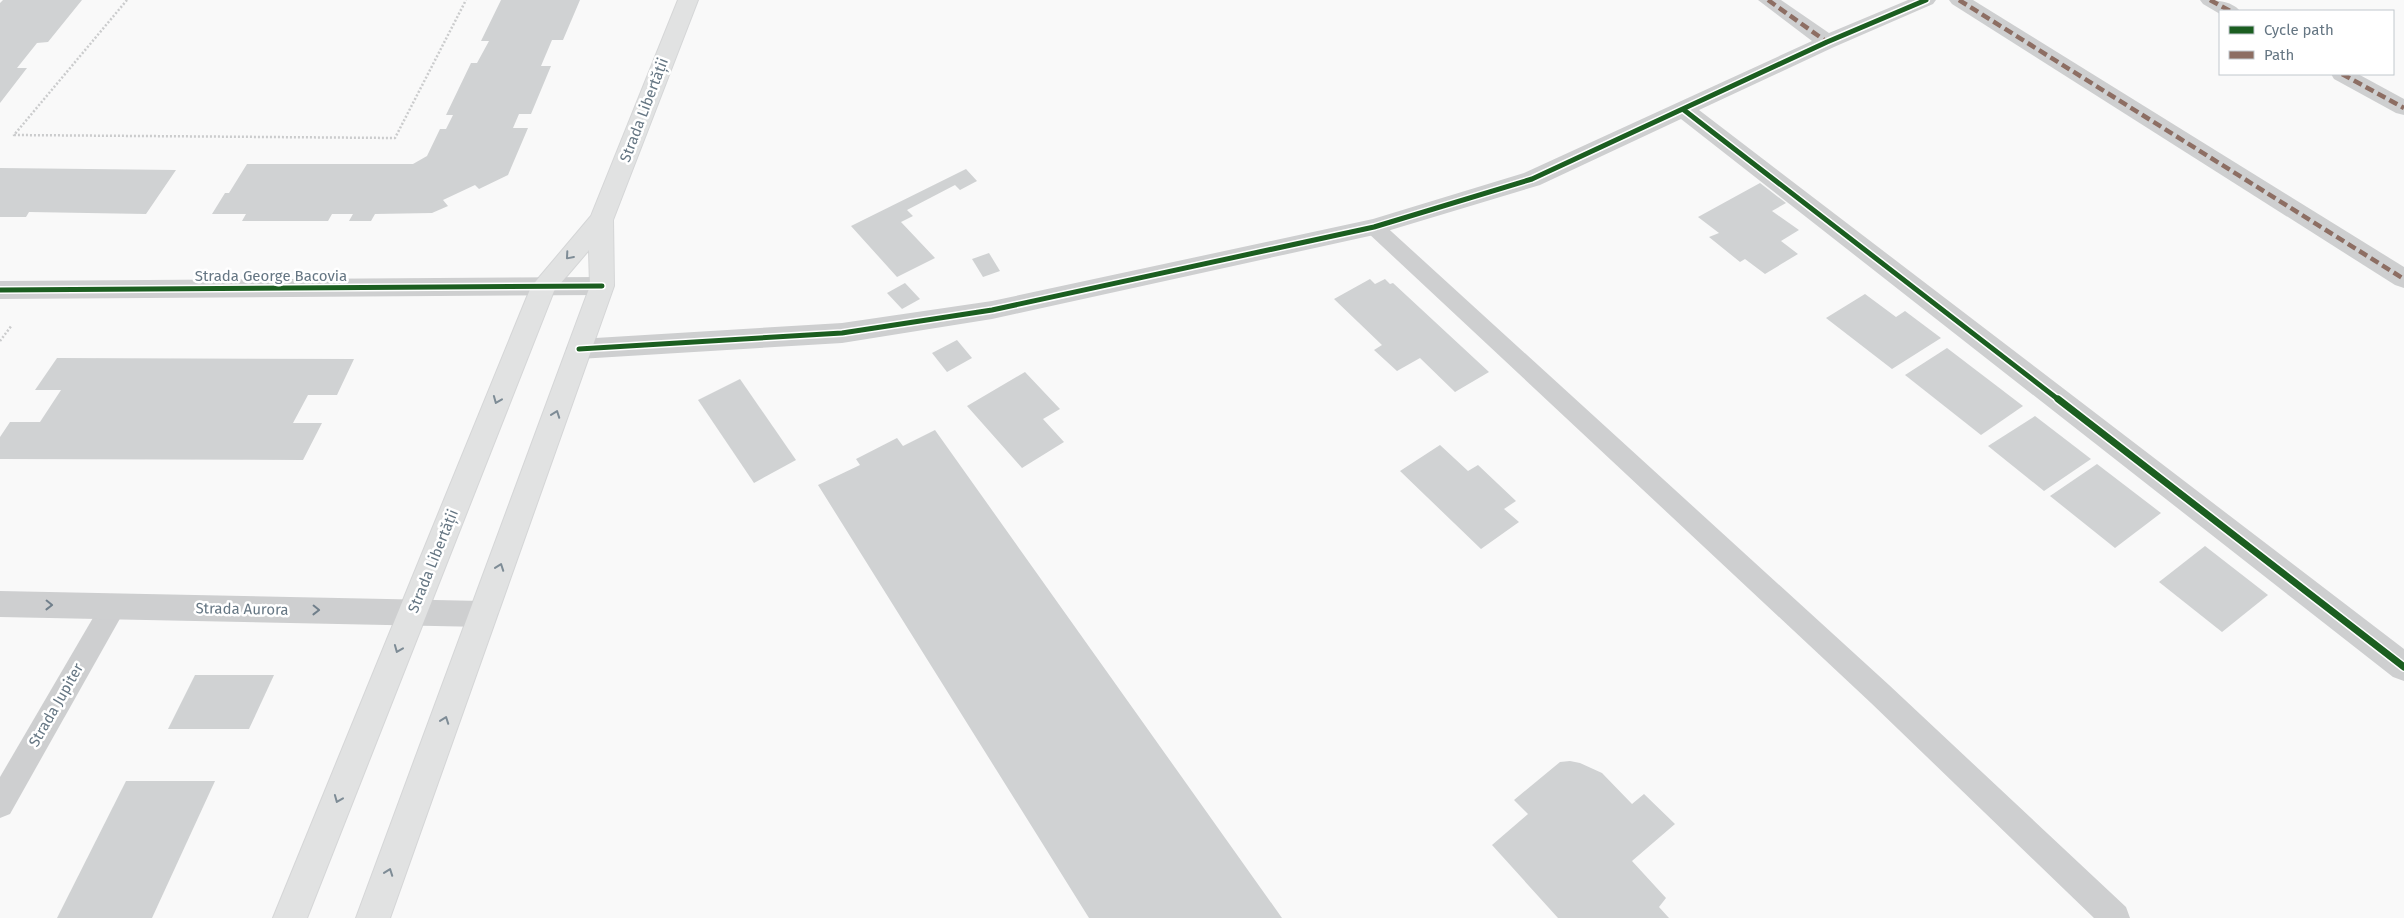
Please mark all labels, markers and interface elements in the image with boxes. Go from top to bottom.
legend [2219,10,2394,75]
text: Cycle path [2264,21,2334,39]
text: Path [2264,46,2294,64]
street label: Strada Libertății [616,55,673,165]
one-way arrow [566,251,575,260]
street label: Strada George Bacovia [195,267,347,285]
one-way arrow [493,395,504,404]
one-way arrow [550,410,560,419]
street label: Strada Libertății [404,507,463,616]
one-way arrow [494,563,504,572]
street label: Strada Aurora [195,599,289,619]
one-way arrow [45,600,53,611]
one-way arrow [312,605,320,615]
one-way arrow [394,644,404,652]
street label: Strada Jupiter [25,660,87,750]
one-way arrow [439,716,449,724]
one-way arrow [333,795,343,803]
one-way arrow [383,868,393,877]

